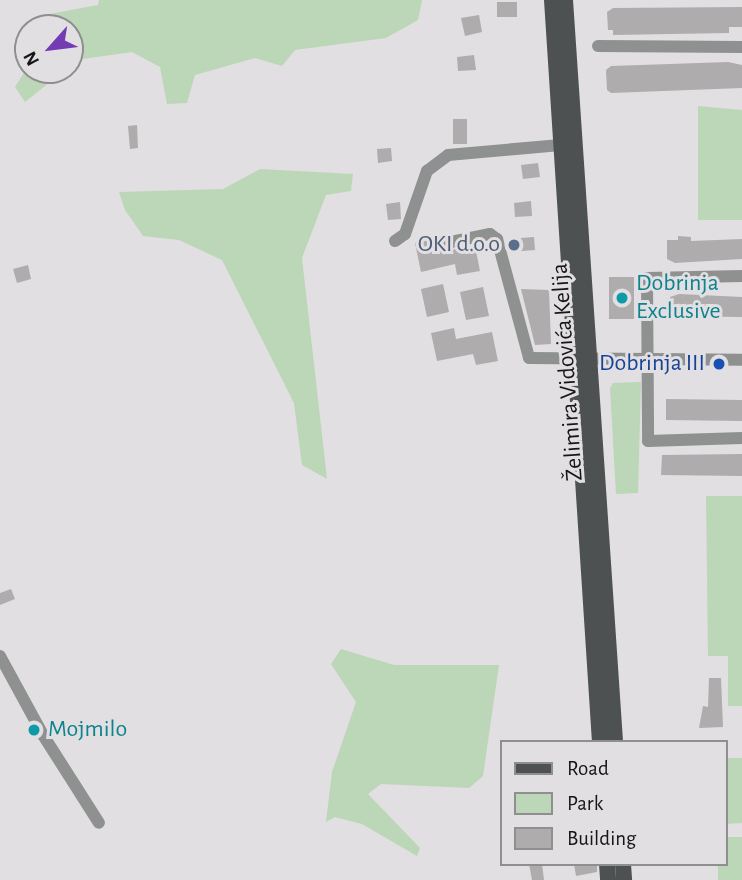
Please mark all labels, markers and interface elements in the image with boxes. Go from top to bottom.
north arrow [14,14,84,84]
text: N [20,48,43,68]
place label: OKI d.o.o [418,231,500,259]
marker: OKI d.o.o [506,237,522,253]
street label: Želimira Vidovića Kelija [546,262,590,482]
place label: Dobrinja Exclusive [636,270,721,326]
marker: Dobrinja Exclusive [614,290,630,306]
place label: Dobrinja III [599,350,705,378]
marker: Dobrinja III [711,356,727,372]
place label: Mojmilo [48,716,127,744]
marker: Mojmilo [26,722,42,738]
legend [500,740,728,866]
text: Road [567,758,609,779]
text: Park [567,793,603,814]
text: Building [567,828,636,849]

